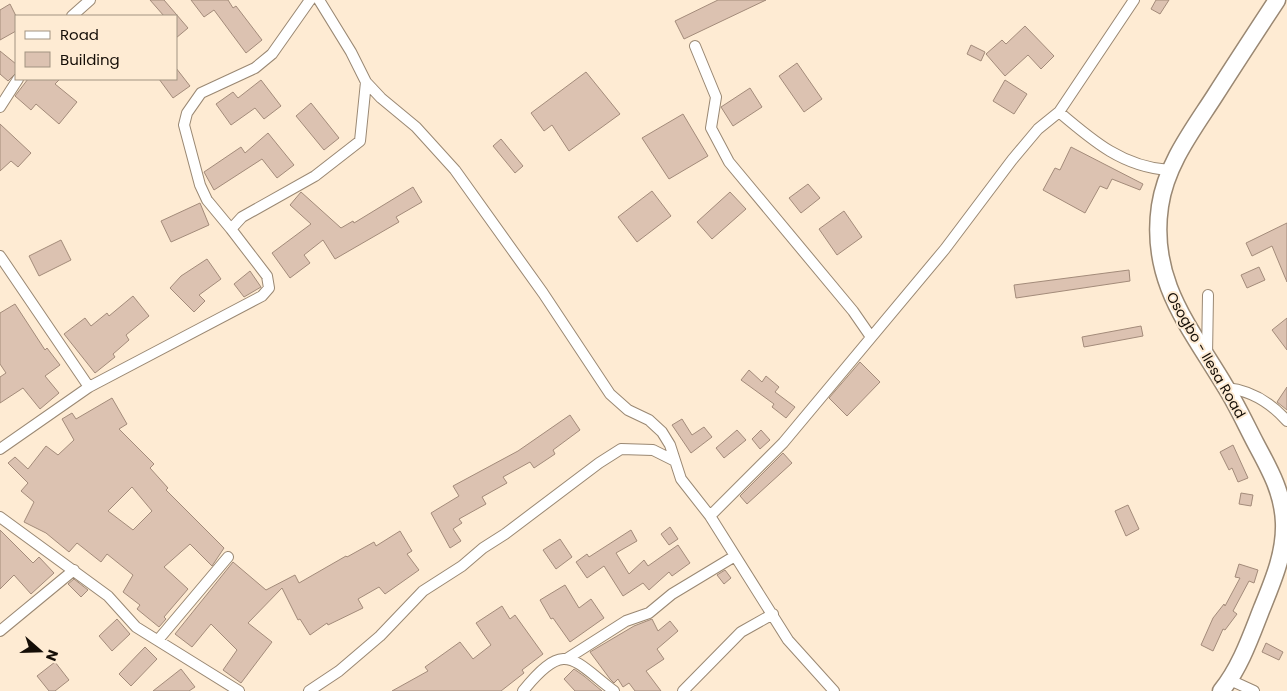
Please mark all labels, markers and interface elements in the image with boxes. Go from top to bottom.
legend [15,15,178,80]
text: Road [60,24,99,45]
text: Building [60,49,120,70]
street label: Osogbo - Ilesa Road [1162,288,1250,422]
north arrow [15,626,65,676]
text: N [41,647,63,664]

